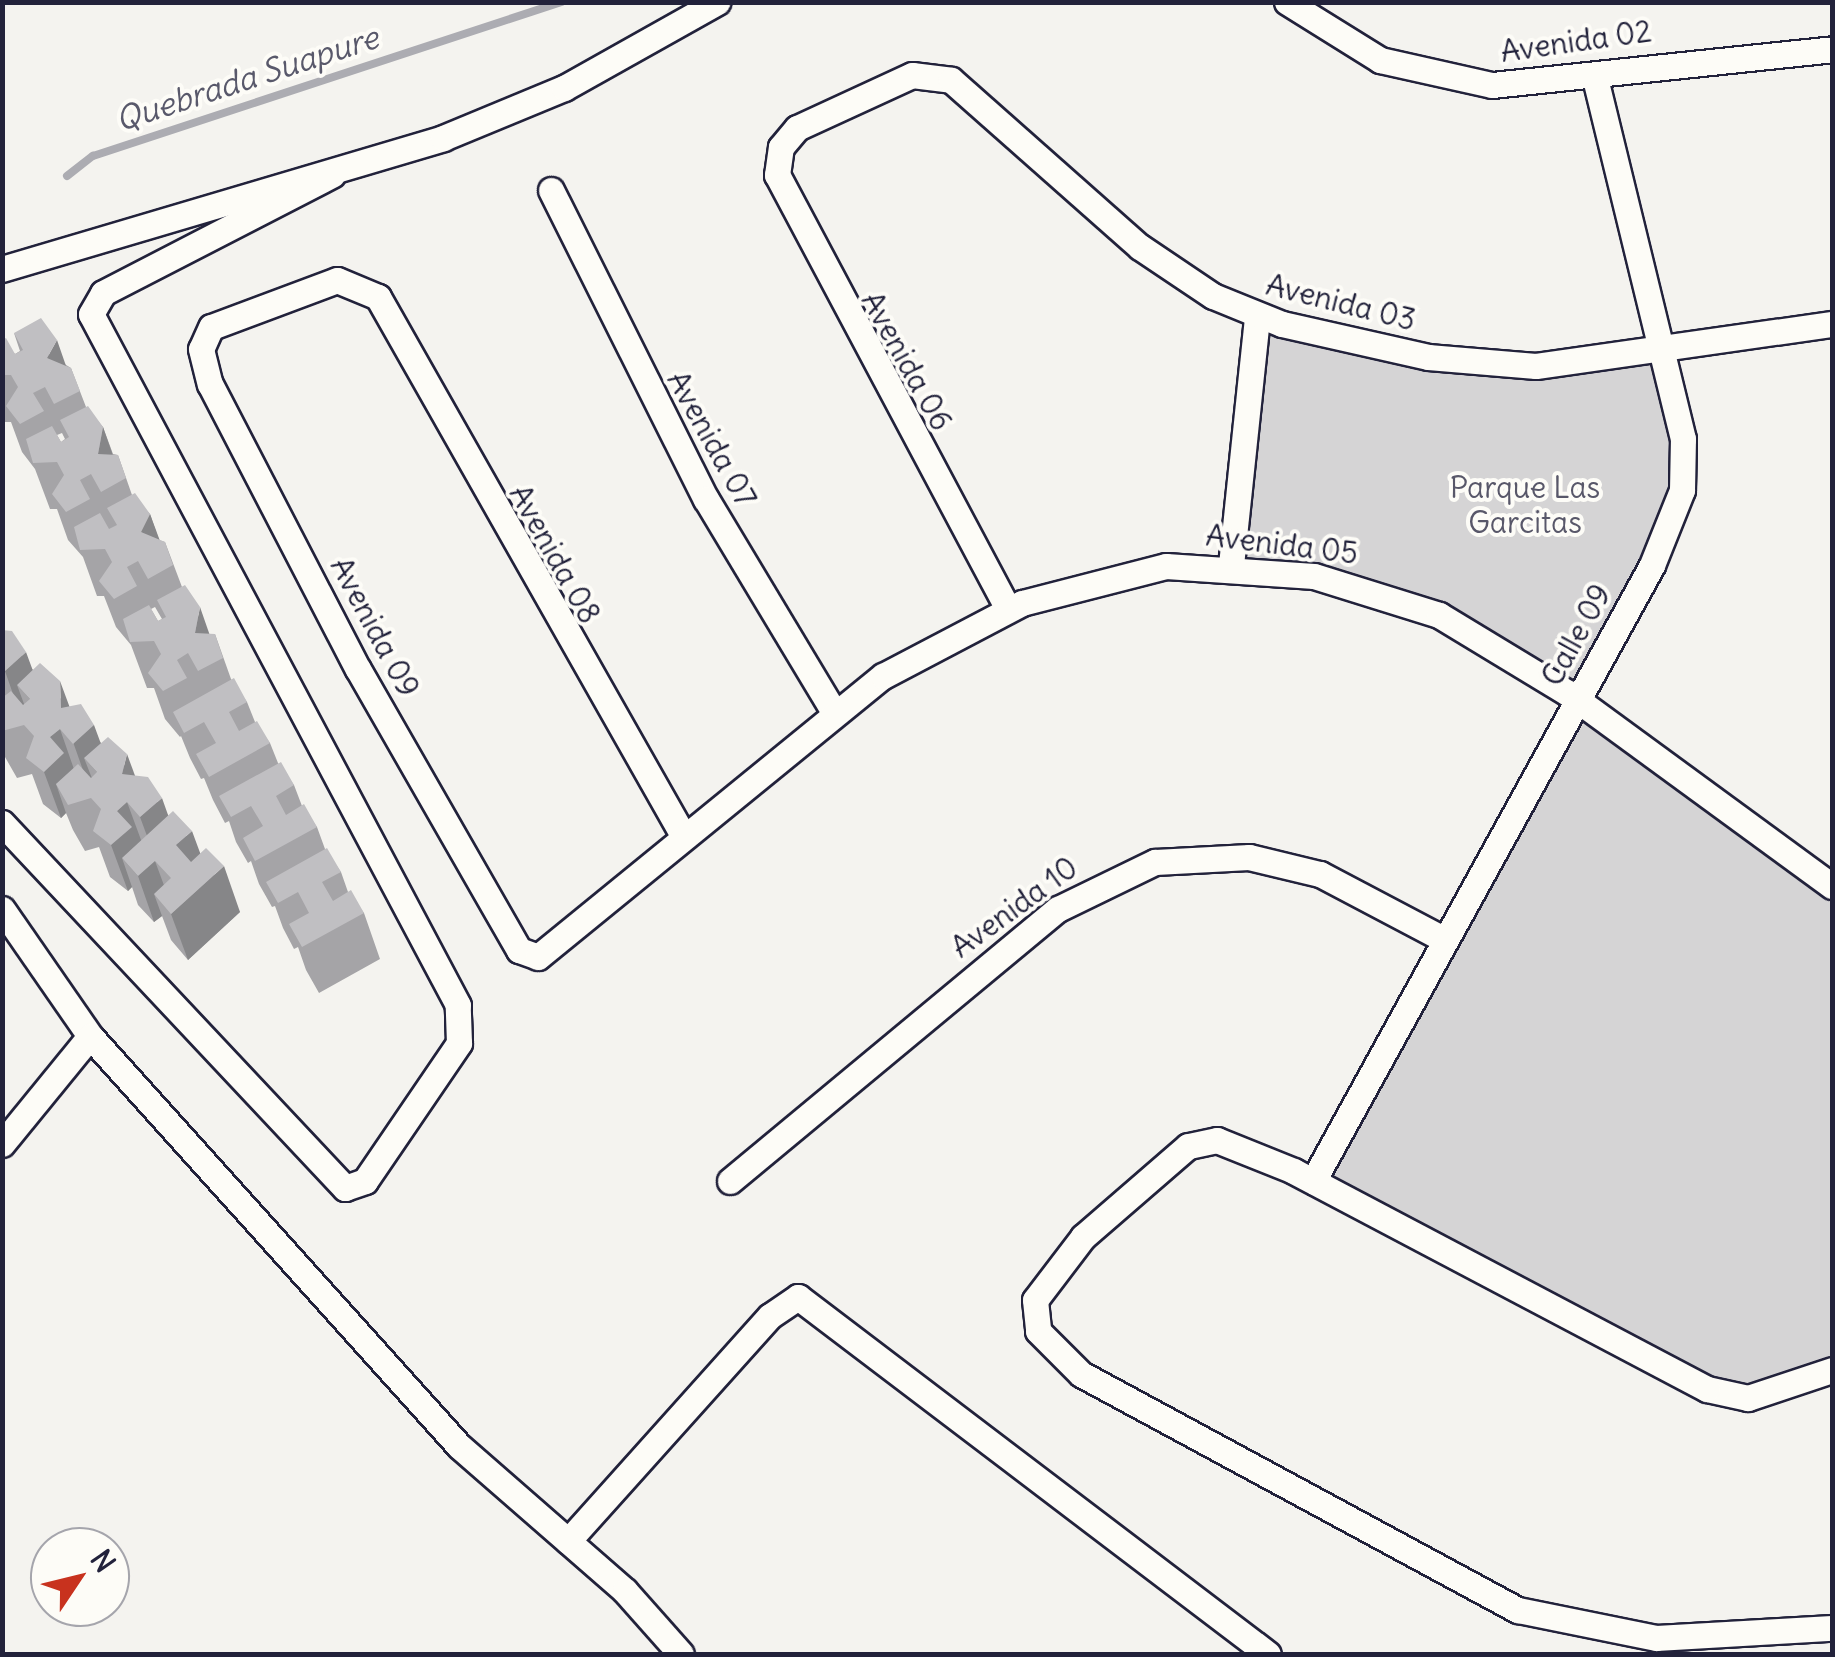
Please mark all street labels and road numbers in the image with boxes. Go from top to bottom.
street label: Avenida 02 [1498,13,1654,69]
street label: Avenida 03 [1263,266,1419,338]
street label: Avenida 06 [854,285,960,437]
street label: Avenida 07 [660,365,764,513]
street label: Avenida 08 [502,478,608,630]
street label: Avenida 05 [1204,517,1360,571]
street label: Avenida 09 [323,551,427,703]
street label: Calle 09 [1534,578,1618,692]
street label: Avenida 10 [944,849,1084,965]

